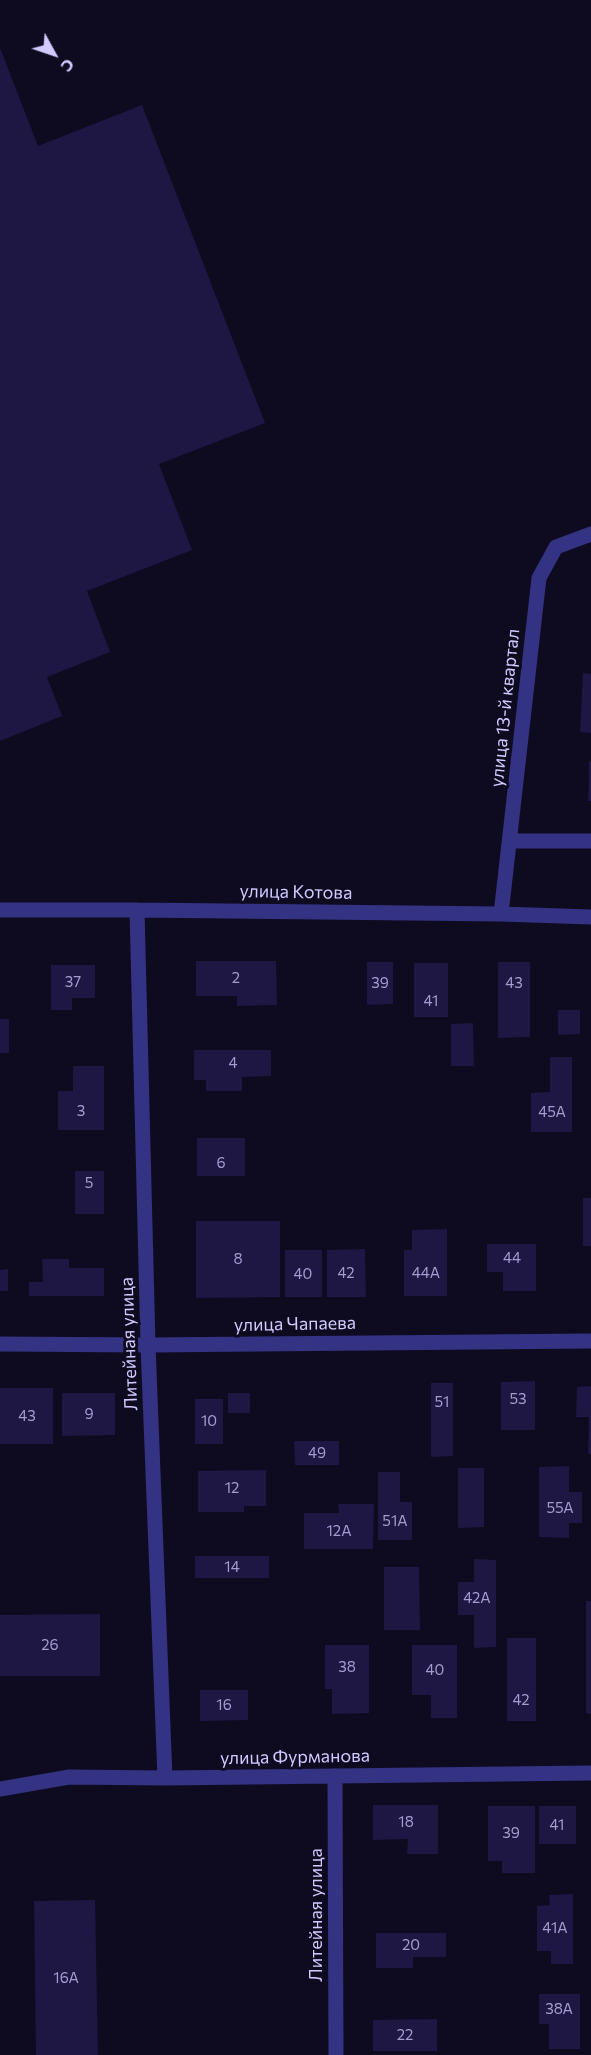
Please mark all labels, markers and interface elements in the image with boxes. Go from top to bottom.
north arrow [24,24,84,84]
text: С [57,56,79,76]
street label: улица 13-й квартал [486,628,524,788]
street label: улица Котова [239,880,353,904]
house number: 2 [232,969,240,987]
house number: 37 [65,973,81,991]
house number: 39 [371,974,389,992]
house number: 43 [505,974,523,992]
house number: 41 [424,992,438,1010]
house number: 4 [229,1054,237,1072]
house number: 3 [77,1102,85,1120]
house number: 45А [538,1103,566,1121]
house number: 6 [216,1154,226,1172]
house number: 5 [85,1174,93,1192]
house number: 44 [503,1249,521,1267]
house number: 8 [233,1250,243,1268]
house number: 42 [337,1264,355,1282]
house number: 44А [412,1264,440,1282]
house number: 40 [294,1265,312,1283]
street label: Литейная улица [116,1277,142,1411]
street label: улица Чапаева [234,1312,356,1336]
house number: 53 [509,1390,527,1408]
house number: 51 [434,1393,450,1411]
house number: 9 [84,1405,94,1423]
house number: 43 [18,1407,36,1425]
house number: 10 [201,1412,217,1430]
house number: 49 [308,1444,326,1462]
house number: 12 [225,1479,239,1497]
house number: 55А [546,1499,574,1517]
house number: 51А [382,1512,408,1530]
house number: 12А [326,1522,352,1540]
house number: 14 [224,1558,240,1576]
house number: 42А [463,1589,491,1607]
house number: 26 [41,1636,59,1654]
house number: 38 [338,1658,356,1676]
house number: 40 [426,1661,444,1679]
house number: 42 [512,1691,530,1709]
house number: 16 [216,1696,232,1714]
street label: улица Фурманова [220,1745,370,1769]
house number: 18 [398,1813,414,1831]
house number: 41 [550,1816,564,1834]
house number: 39 [502,1824,520,1842]
street label: Литейная улица [305,1848,327,1982]
house number: 41А [542,1919,568,1937]
house number: 20 [402,1936,420,1954]
house number: 16А [53,1969,79,1987]
house number: 38А [545,2000,573,2018]
house number: 22 [397,2026,413,2044]

